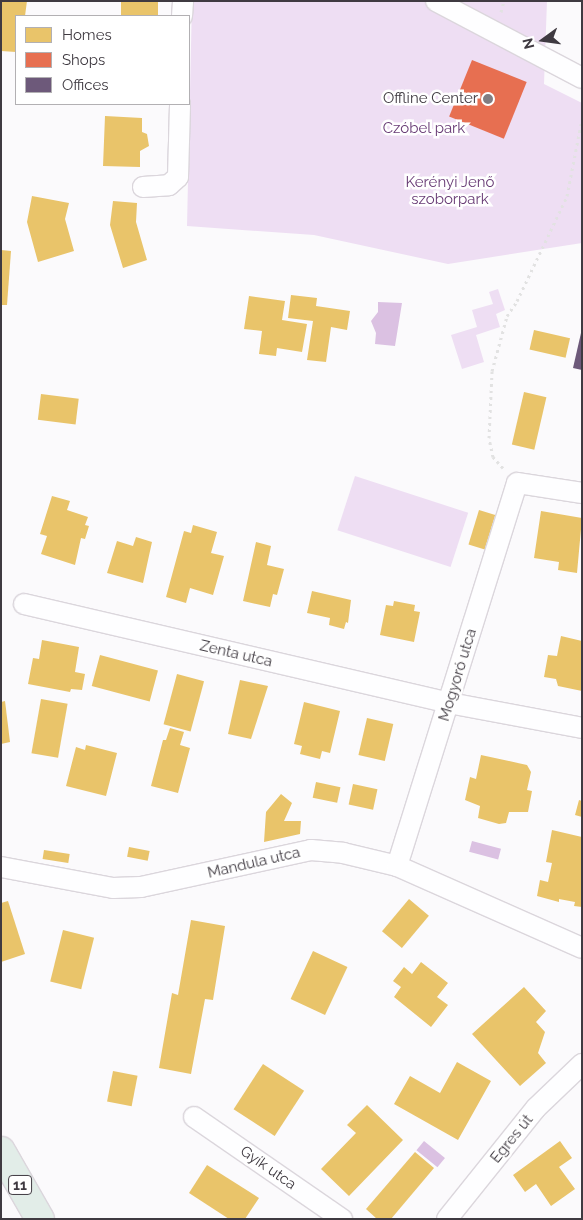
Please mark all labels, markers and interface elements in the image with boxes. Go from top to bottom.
legend [15,15,190,105]
north arrow [518,15,568,65]
text: Homes [62,26,112,44]
text: N [519,37,538,51]
text: Shops [62,51,105,69]
text: Offices [62,76,109,94]
place label: Offline Center [383,90,478,108]
marker: Offline Center [482,93,494,105]
park label: Czóbel park [382,120,466,138]
park label: Kerényi Jenő szoborpark [405,173,495,208]
street label: Mogyoró utca [435,626,481,724]
street label: Zenta utca [198,637,274,671]
street label: Mandula utca [206,844,302,882]
street label: Egres út [487,1111,537,1167]
street label: Gyík utca [237,1142,299,1194]
road number: 11 [8,1174,32,1196]

